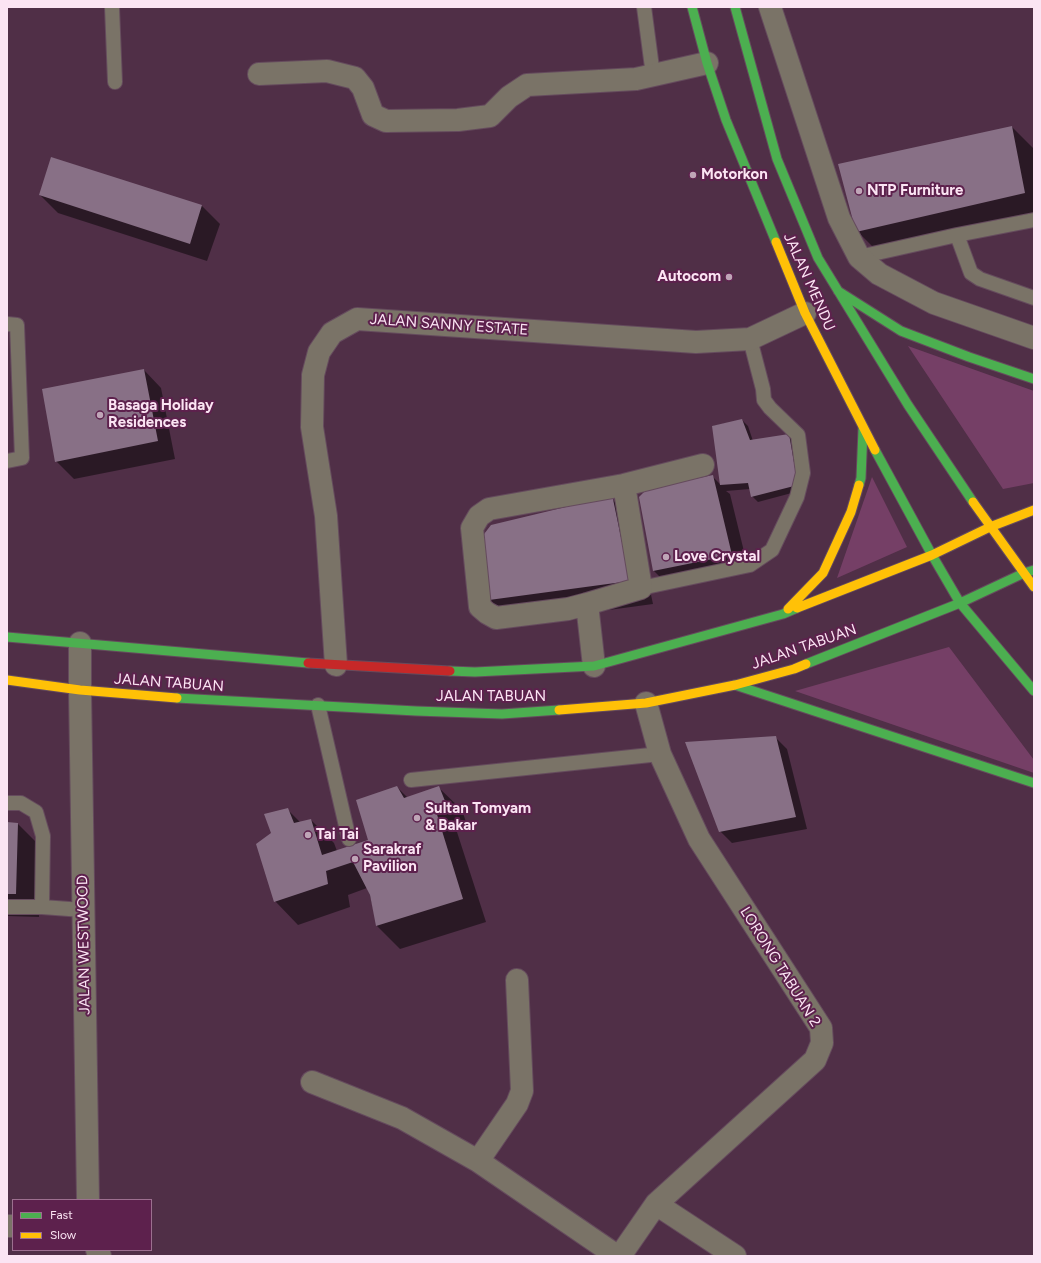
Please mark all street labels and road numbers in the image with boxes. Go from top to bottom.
street label: JALAN MENDU [779,230,839,334]
street label: JALAN SANNY ESTATE [369,310,529,340]
street label: JALAN TABUAN [749,621,859,673]
street label: JALAN TABUAN [113,670,225,696]
street label: JALAN TABUAN [436,688,546,706]
street label: JALAN WESTWOOD [74,875,94,1015]
street label: LORONG TABUAN 2 [736,904,824,1030]

